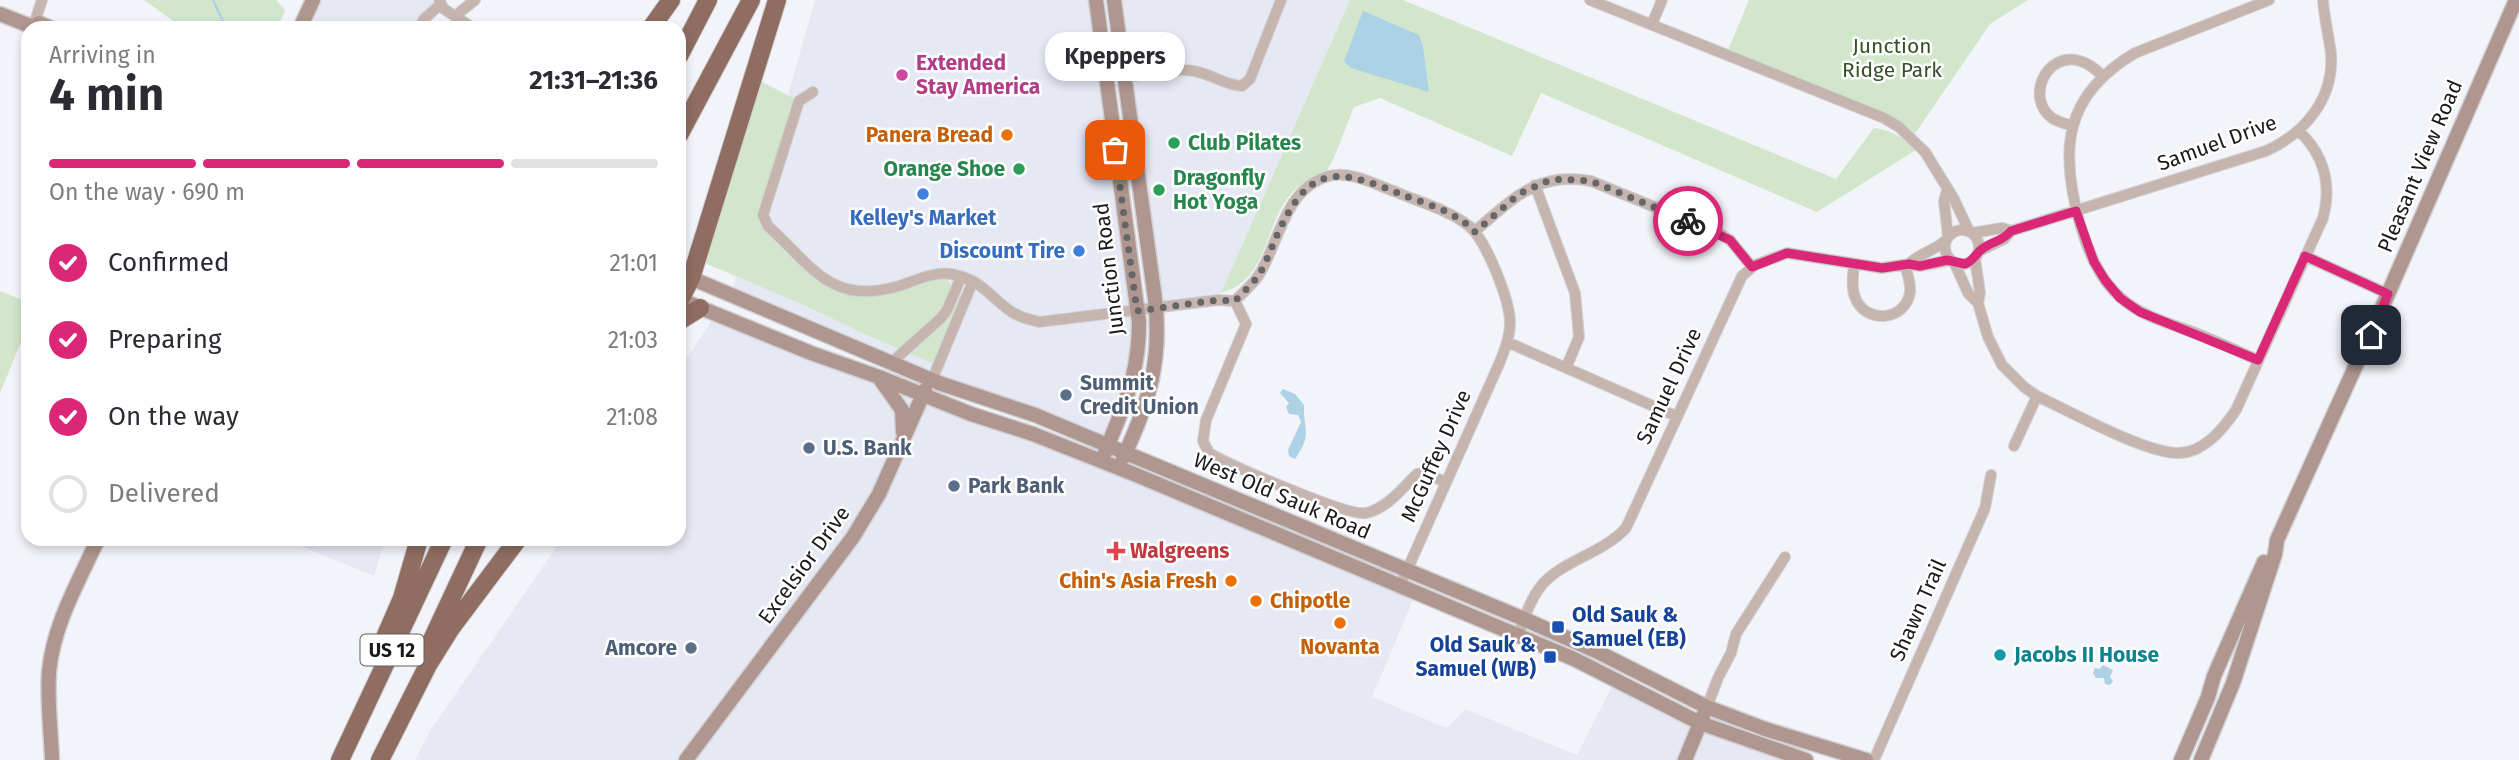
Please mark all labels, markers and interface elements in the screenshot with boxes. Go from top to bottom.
callout: Kpeppers [1045,31,1185,80]
park label: Junction Ridge Park [1842,33,1942,83]
text: Arriving in [49,41,156,69]
text: Kpeppers [1064,42,1166,70]
place label: Extended Stay America [916,50,1040,100]
text: 21:31–21:36 [529,65,658,96]
text: 4 min [49,67,164,122]
marker: Extended Stay America [894,67,910,83]
street label: Pleasant View Road [2372,76,2468,256]
street label: Samuel Drive [2154,109,2280,177]
pin [1085,120,1145,180]
place label: Panera Bread [866,122,993,148]
marker: Panera Bread [999,127,1015,143]
place label: Club Pilates [1188,130,1301,156]
icon: bag [1096,131,1134,169]
marker: Club Pilates [1166,135,1182,151]
place label: Orange Shoe [884,156,1005,182]
marker: Orange Shoe [1011,161,1027,177]
place label: Dragonfly Hot Yoga [1173,165,1265,215]
text: On the way · 690 m [49,178,245,206]
marker: Dragonfly Hot Yoga [1151,182,1167,198]
marker: Kelley's Market [915,186,931,202]
courier [1653,186,1723,256]
street label: Junction Road [1088,201,1130,337]
icon: bike [1669,202,1707,240]
place label: Kelley's Market [850,205,997,231]
place label: Discount Tire [940,238,1065,264]
marker: Discount Tire [1071,243,1087,259]
icon: check [49,244,87,282]
text: Confirmed [108,247,229,278]
text: 21:01 [609,249,658,277]
pin [2341,305,2401,365]
icon: home [2352,316,2390,354]
icon: check [49,321,87,359]
text: Preparing [108,324,221,355]
street label: Samuel Drive [1631,324,1707,448]
text: 21:03 [608,326,658,354]
place label: Summit Credit Union [1080,370,1199,420]
street label: McGuffey Drive [1395,386,1477,526]
marker: Summit Credit Union [1058,387,1074,403]
icon: check [49,398,87,436]
text: On the way [108,401,239,432]
text: 21:08 [606,403,658,431]
place label: U.S. Bank [823,435,912,461]
marker: U.S. Bank [801,440,817,456]
street label: West Old Sauk Road [1189,447,1375,545]
place label: Park Bank [968,473,1065,499]
text: Delivered [108,478,220,509]
marker: Park Bank [946,478,962,494]
street label: Excelsior Drive [753,501,855,629]
place label: Walgreens [1130,538,1230,564]
marker: Walgreens [1108,543,1124,559]
street label: Shawn Trail [1884,555,1952,665]
place label: Chin's Asia Fresh [1059,568,1217,594]
marker: Chin's Asia Fresh [1223,573,1239,589]
place label: Chipotle [1270,588,1351,614]
marker: Chipotle [1248,593,1264,609]
place label: Old Sauk & Samuel (EB) [1572,602,1686,652]
marker: Novanta [1332,615,1348,631]
marker: Old Sauk & Samuel (EB) [1550,619,1566,635]
place label: Old Sauk & Samuel (WB) [1416,632,1536,682]
place label: Novanta [1300,634,1380,660]
road number: US 12 [360,635,424,666]
place label: Amcore [605,635,677,661]
marker: Amcore [683,640,699,656]
place label: Jacobs II House [2013,642,2159,668]
marker: Jacobs II House [1992,647,2008,663]
marker: Old Sauk & Samuel (WB) [1542,649,1558,665]

